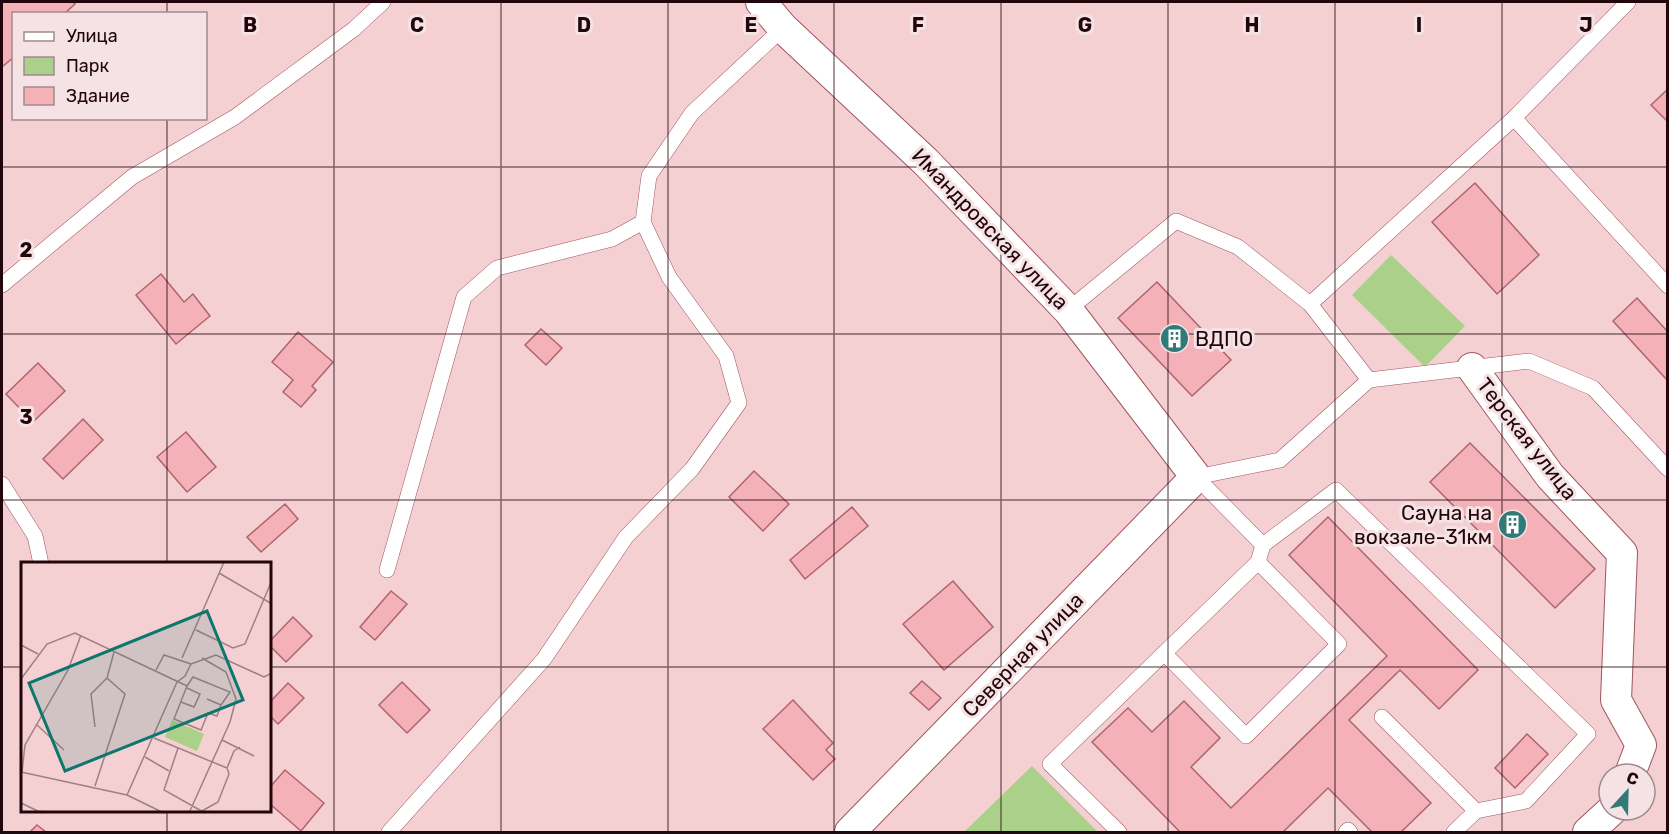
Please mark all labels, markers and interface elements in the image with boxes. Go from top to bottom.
legend [12,12,207,120]
text: B [243,13,257,37]
text: C [410,13,424,37]
text: D [577,13,591,37]
text: E [745,13,757,37]
text: F [912,13,924,37]
text: G [1078,13,1092,37]
text: H [1245,13,1259,37]
text: I [1416,13,1422,37]
text: J [1579,13,1593,37]
text: Улица [66,25,118,47]
text: Парк [66,55,110,77]
text: Здание [66,85,130,107]
street label: Имандровская улица [907,143,1074,315]
text: 2 [20,238,33,262]
building icon: ВДПО [1158,323,1190,355]
place label: ВДПО [1195,326,1253,351]
street label: Терская улица [1472,373,1583,505]
text: 3 [19,405,33,429]
place label: Сауна на вокзале-31км [1354,500,1492,549]
building icon: Сауна на вокзале-31км [1497,509,1529,541]
inset map [21,562,272,813]
street label: Северная улица [957,587,1088,722]
north arrow [1597,762,1657,822]
text: С [1624,768,1641,789]

